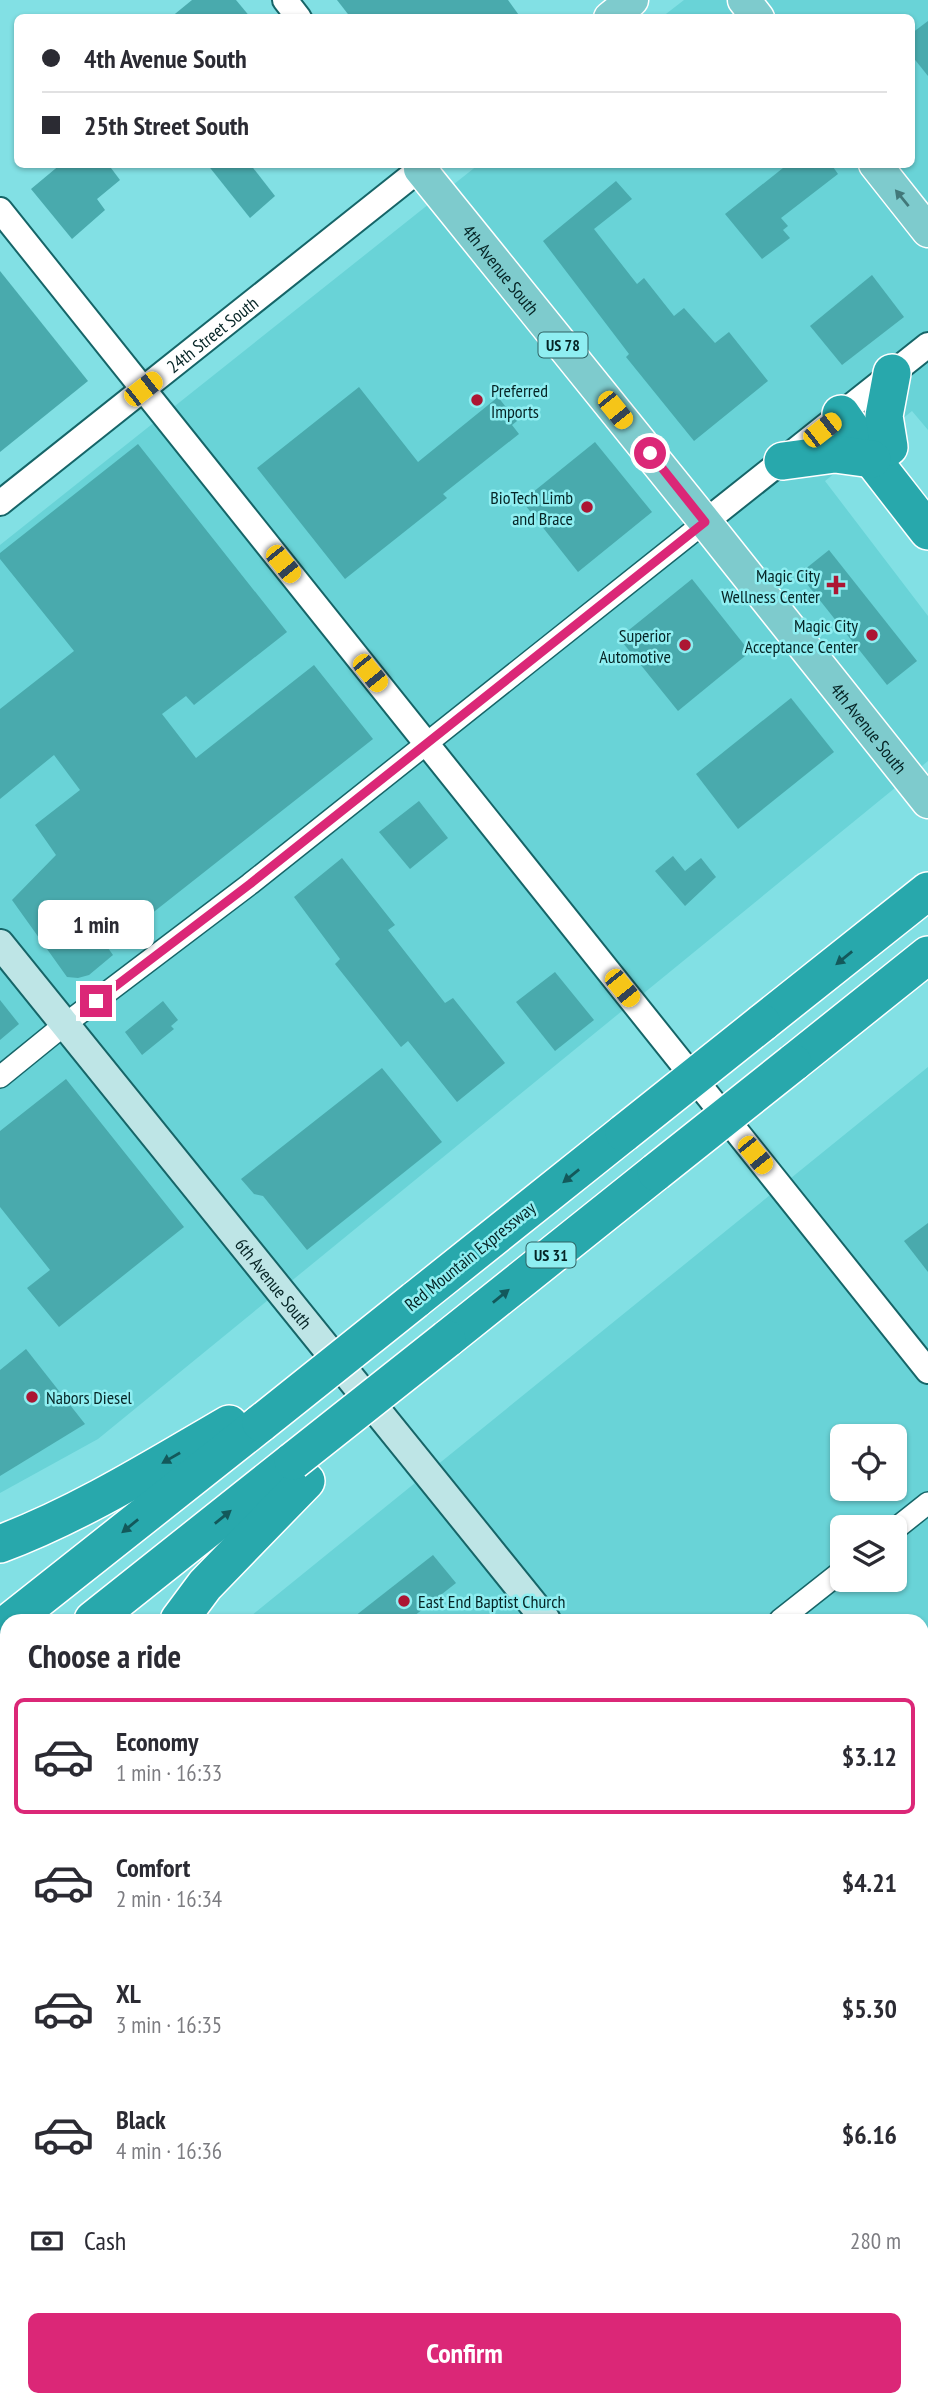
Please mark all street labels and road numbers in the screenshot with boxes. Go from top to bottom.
street label: 4th Avenue South [458,219,544,319]
street label: 24th Street South [162,291,262,378]
road number: US 78 [538,332,588,358]
street label: 4th Avenue South [826,678,912,778]
street label: Red Mountain Expressway [400,1196,540,1316]
street label: 6th Avenue South [230,1233,317,1333]
road number: US 31 [526,1242,576,1268]

